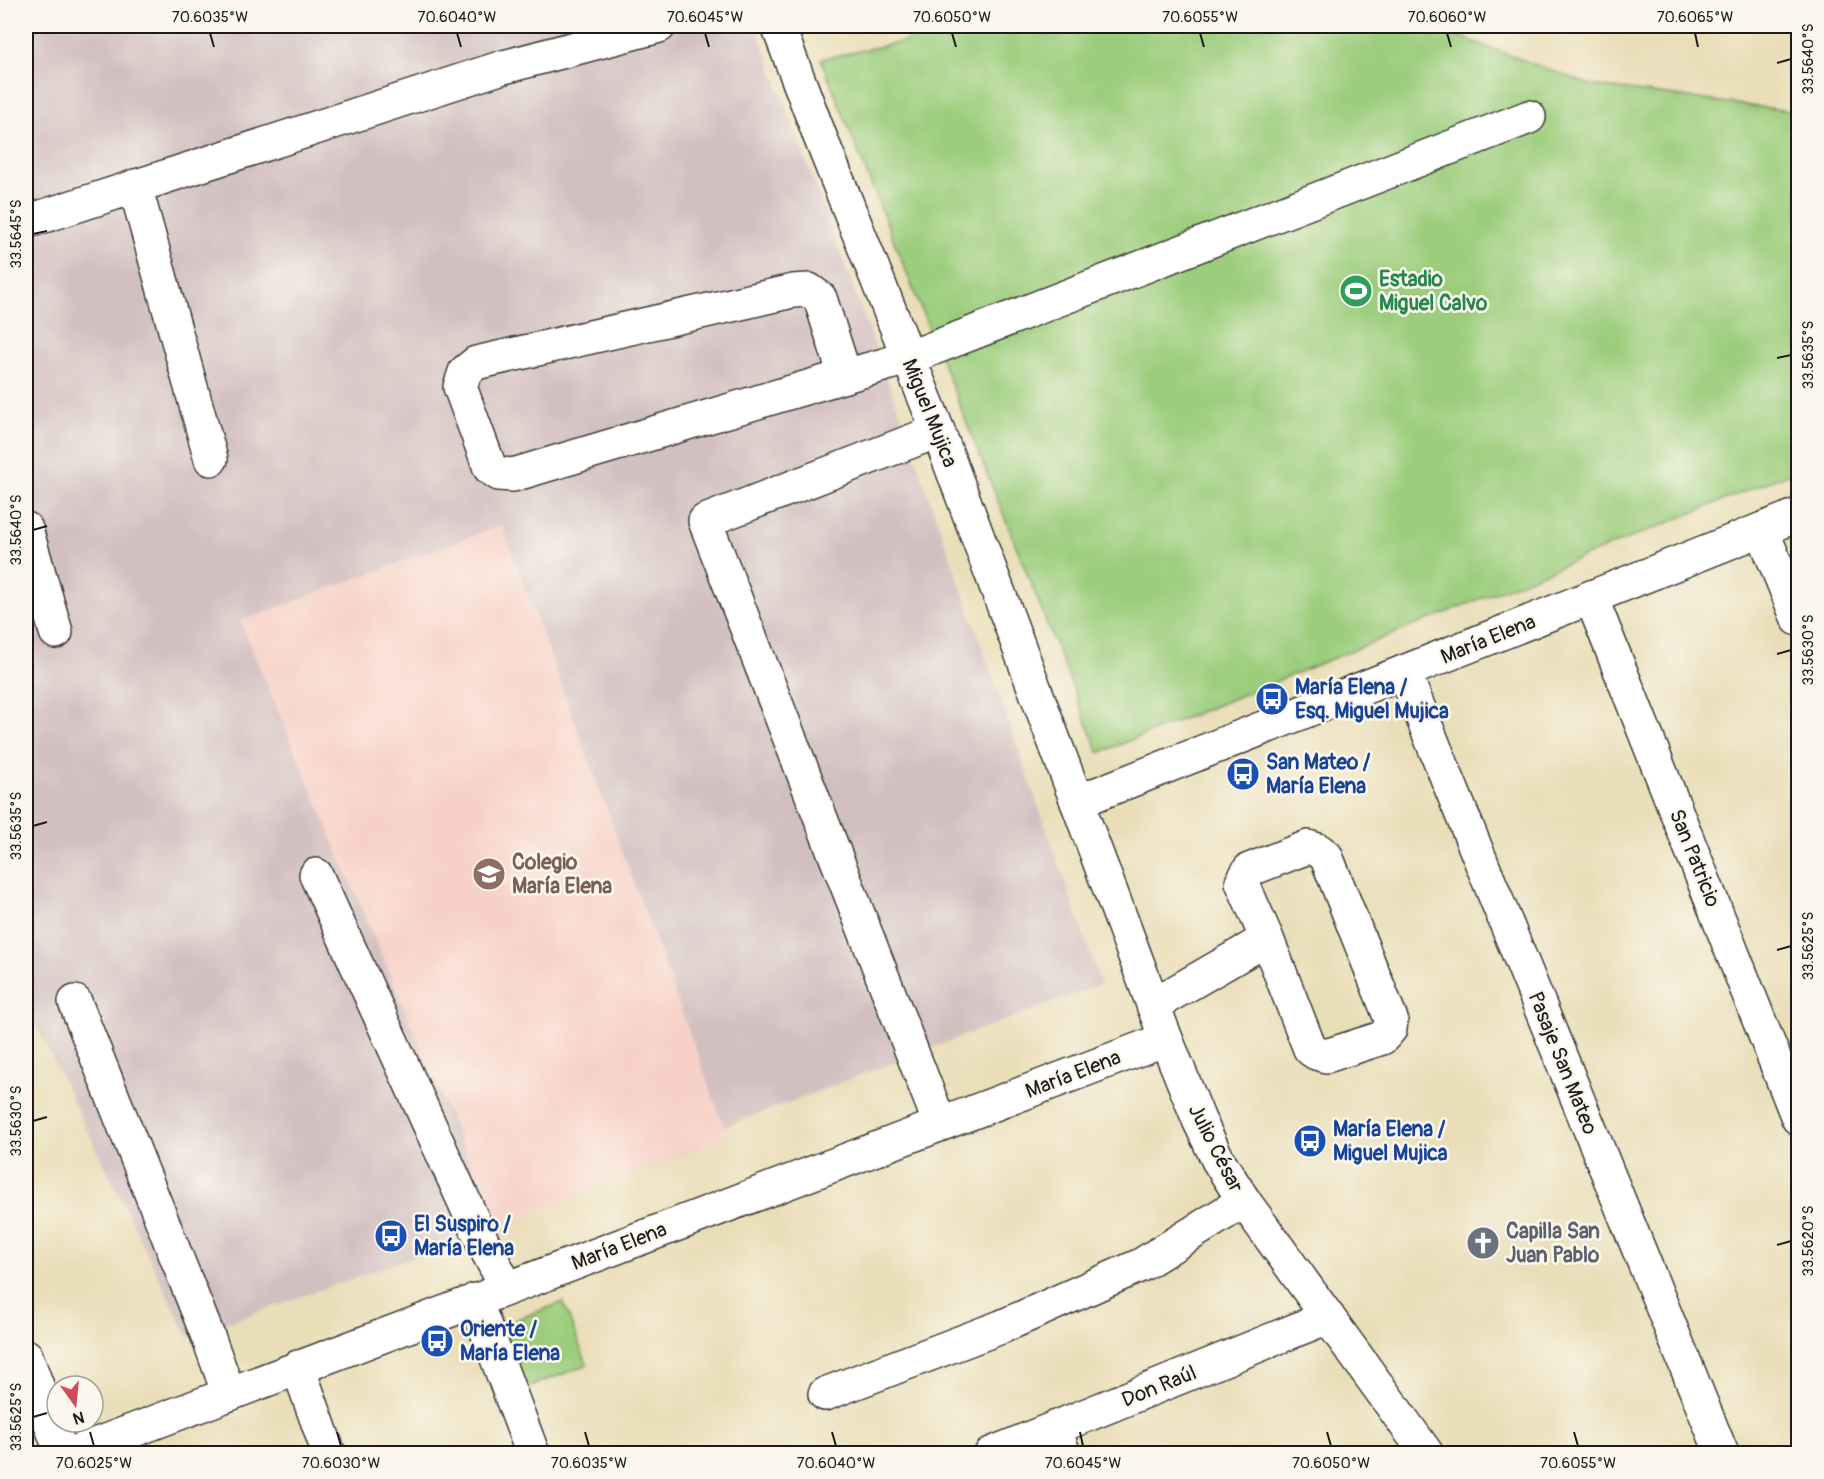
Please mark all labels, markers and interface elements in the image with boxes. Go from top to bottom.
text: 70.6035°W [172,8,248,27]
text: 70.6040°W [418,8,497,27]
text: 70.6045°W [667,8,744,27]
text: 70.6050°W [913,8,991,27]
text: 70.6055°W [1162,8,1238,27]
text: 70.6060°W [1408,8,1487,27]
text: 70.6065°W [1657,8,1734,27]
text: 33.5640°S [1799,23,1818,95]
text: 33.5645°S [7,199,26,269]
place label: Estadio Miguel Calvo [1379,266,1488,317]
sports icon: Estadio Miguel Calvo [1338,273,1374,309]
text: 33.5635°S [1799,321,1818,389]
street label: Miguel Mujica [896,355,964,471]
text: 33.5640°S [7,494,26,566]
street label: María Elena [1437,608,1540,671]
text: 33.5630°S [1799,615,1818,685]
place label: María Elena / Esq. Miguel Mujica [1295,674,1449,725]
bus stop icon: María Elena / Esq. Miguel Mujica [1254,681,1290,717]
place label: San Mateo / María Elena [1266,749,1371,800]
bus stop icon: San Mateo / María Elena [1225,756,1261,792]
text: 33.5635°S [7,792,26,860]
street label: San Patricio [1663,805,1726,911]
place label: Colegio María Elena [512,849,612,900]
school or university icon: Colegio María Elena [471,856,507,892]
text: 33.5625°S [1799,912,1818,980]
street label: Pasaje San Mateo [1522,988,1603,1139]
street label: María Elena [1022,1044,1125,1105]
text: 33.5630°S [7,1086,26,1156]
street label: Julio César [1182,1099,1250,1198]
place label: María Elena / Miguel Mujica [1333,1116,1448,1167]
bus stop icon: María Elena / Miguel Mujica [1292,1123,1328,1159]
text: 33.5620°S [1799,1206,1818,1276]
place label: El Suspiro / María Elena [414,1211,514,1262]
street label: María Elena [568,1216,671,1277]
bus stop icon: El Suspiro / María Elena [373,1218,409,1254]
place label: Capilla San Juan Pablo [1506,1218,1600,1269]
church icon: Capilla San Juan Pablo [1465,1225,1501,1261]
place label: Oriente / María Elena [460,1316,560,1367]
bus stop icon: Oriente / María Elena [419,1323,455,1359]
street label: Don Raúl [1118,1359,1201,1414]
north arrow [45,1374,105,1434]
text: 33.5625°S [7,1383,26,1451]
text: N [71,1406,86,1429]
text: 70.6025°W [56,1454,132,1473]
text: 70.6030°W [302,1454,380,1473]
text: 70.6035°W [551,1454,627,1473]
text: 70.6040°W [797,1454,876,1473]
text: 70.6045°W [1045,1454,1122,1473]
text: 70.6050°W [1292,1454,1370,1473]
text: 70.6055°W [1540,1454,1616,1473]

